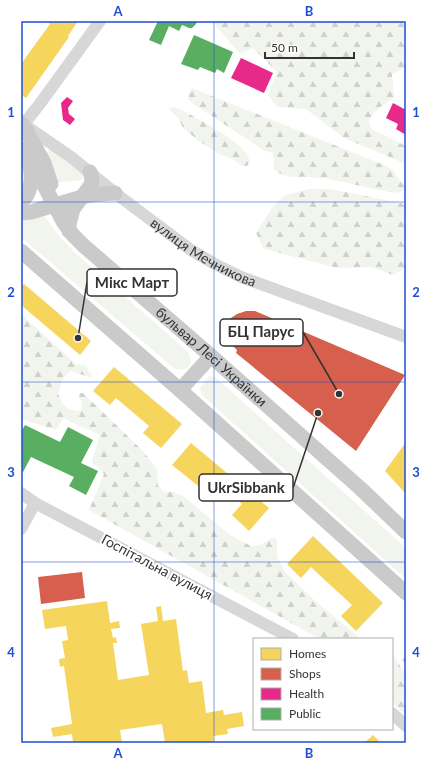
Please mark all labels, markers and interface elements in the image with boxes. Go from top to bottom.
text: A [112,3,123,19]
text: B [305,3,314,19]
scale bar [265,34,354,60]
text: 50 m [271,40,298,55]
text: 1 [7,104,15,120]
text: 1 [412,104,420,120]
street label: вулиця Мечникова [147,214,259,290]
callout: Мікс Март [87,269,177,296]
text: Мікс Март [95,273,169,291]
text: 2 [7,284,15,300]
text: 2 [412,284,420,300]
street label: бульвар Лесі Українки [153,303,271,410]
callout: БЦ Парус [220,319,303,346]
text: БЦ Парус [228,322,294,340]
text: 3 [7,464,15,480]
text: 3 [412,464,420,480]
callout: UkrSibbank [199,474,293,501]
text: UkrSibbank [207,478,286,496]
street label: Госпітальна вулиця [99,530,216,603]
legend [253,638,393,730]
text: 4 [7,644,15,660]
text: 4 [412,644,420,660]
text: Homes [289,646,326,661]
text: Shops [289,666,321,681]
text: Health [289,686,324,701]
text: Public [289,706,321,721]
text: A [112,745,123,761]
text: B [305,745,314,761]

